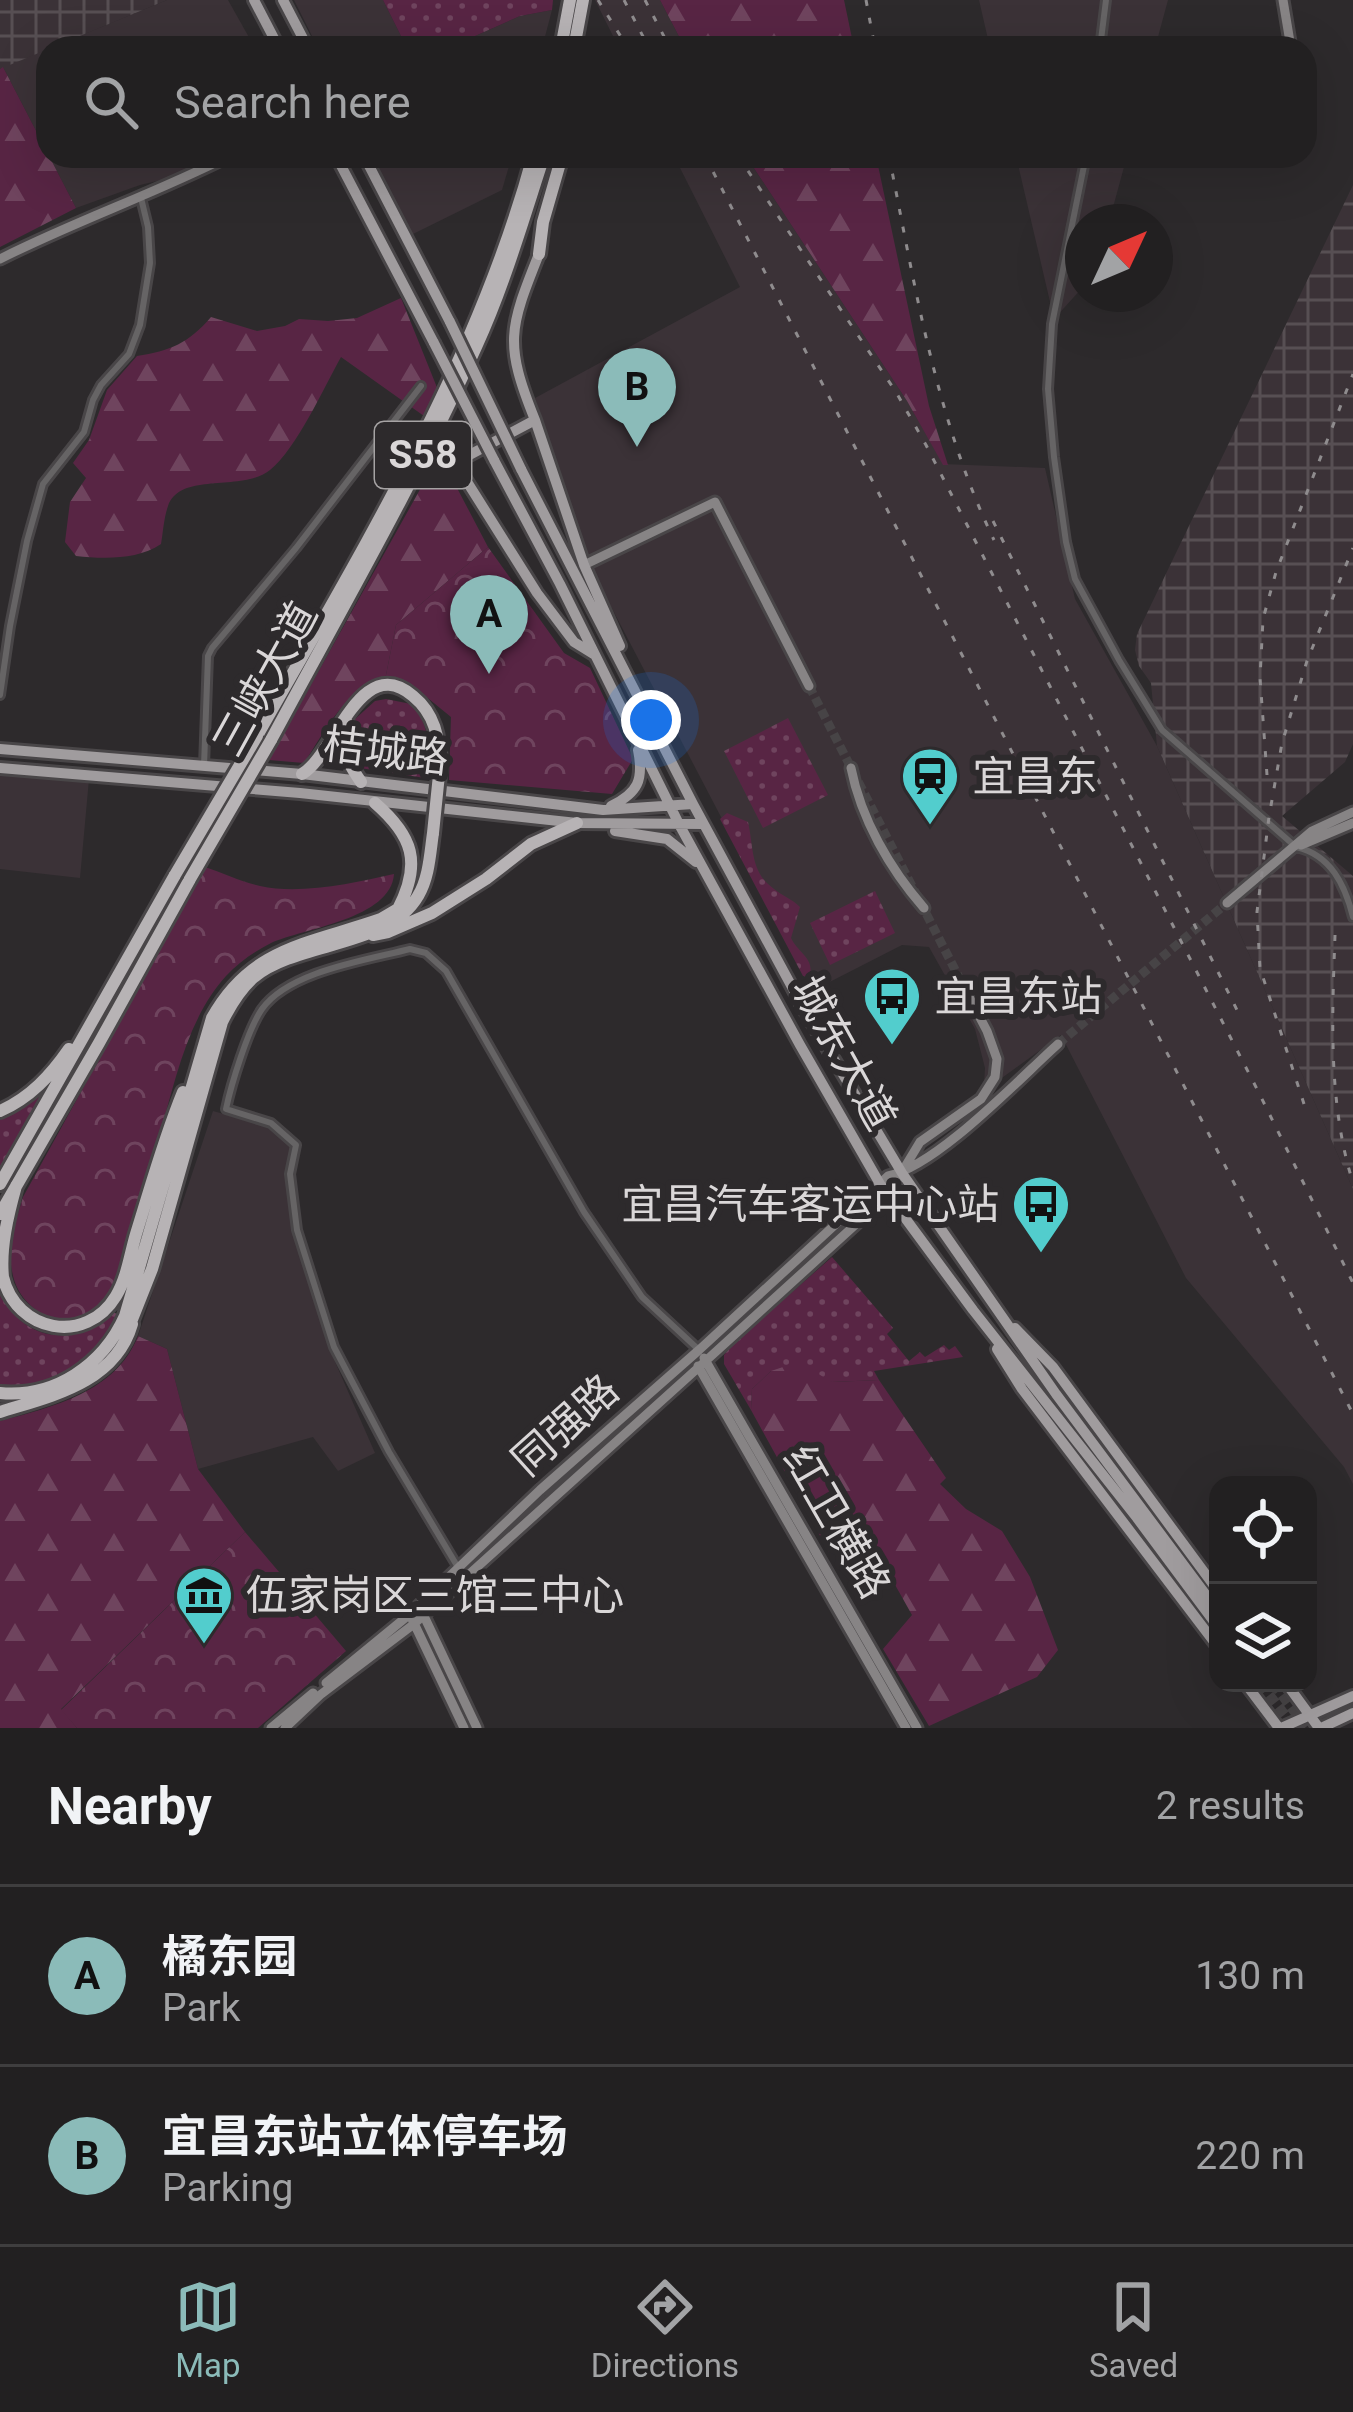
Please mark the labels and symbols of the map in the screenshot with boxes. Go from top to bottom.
north arrow [1065,204,1173,312]
pin: B [598,348,676,447]
road number: S58 [375,422,471,488]
pin: A [450,575,528,674]
street label: 三峡大道 [203,594,327,764]
your location [621,690,681,750]
street label: 桔城路 [320,719,452,783]
station icon: 宜昌东 [899,745,961,827]
place label: 宜昌东 [972,752,1098,801]
bus stop icon: 宜昌东站 [861,965,923,1047]
street label: 城东大道 [782,968,906,1138]
place label: 宜昌东站 [934,972,1102,1021]
bus stop icon: 宜昌汽车客运中心站 [1010,1173,1072,1255]
place label: 宜昌汽车客运中心站 [621,1180,999,1229]
street label: 同强路 [502,1365,628,1485]
street label: 红卫横路 [774,1437,900,1607]
museum icon: 伍家岗区三馆三中心 [173,1564,235,1646]
place label: 伍家岗区三馆三中心 [246,1571,624,1620]

